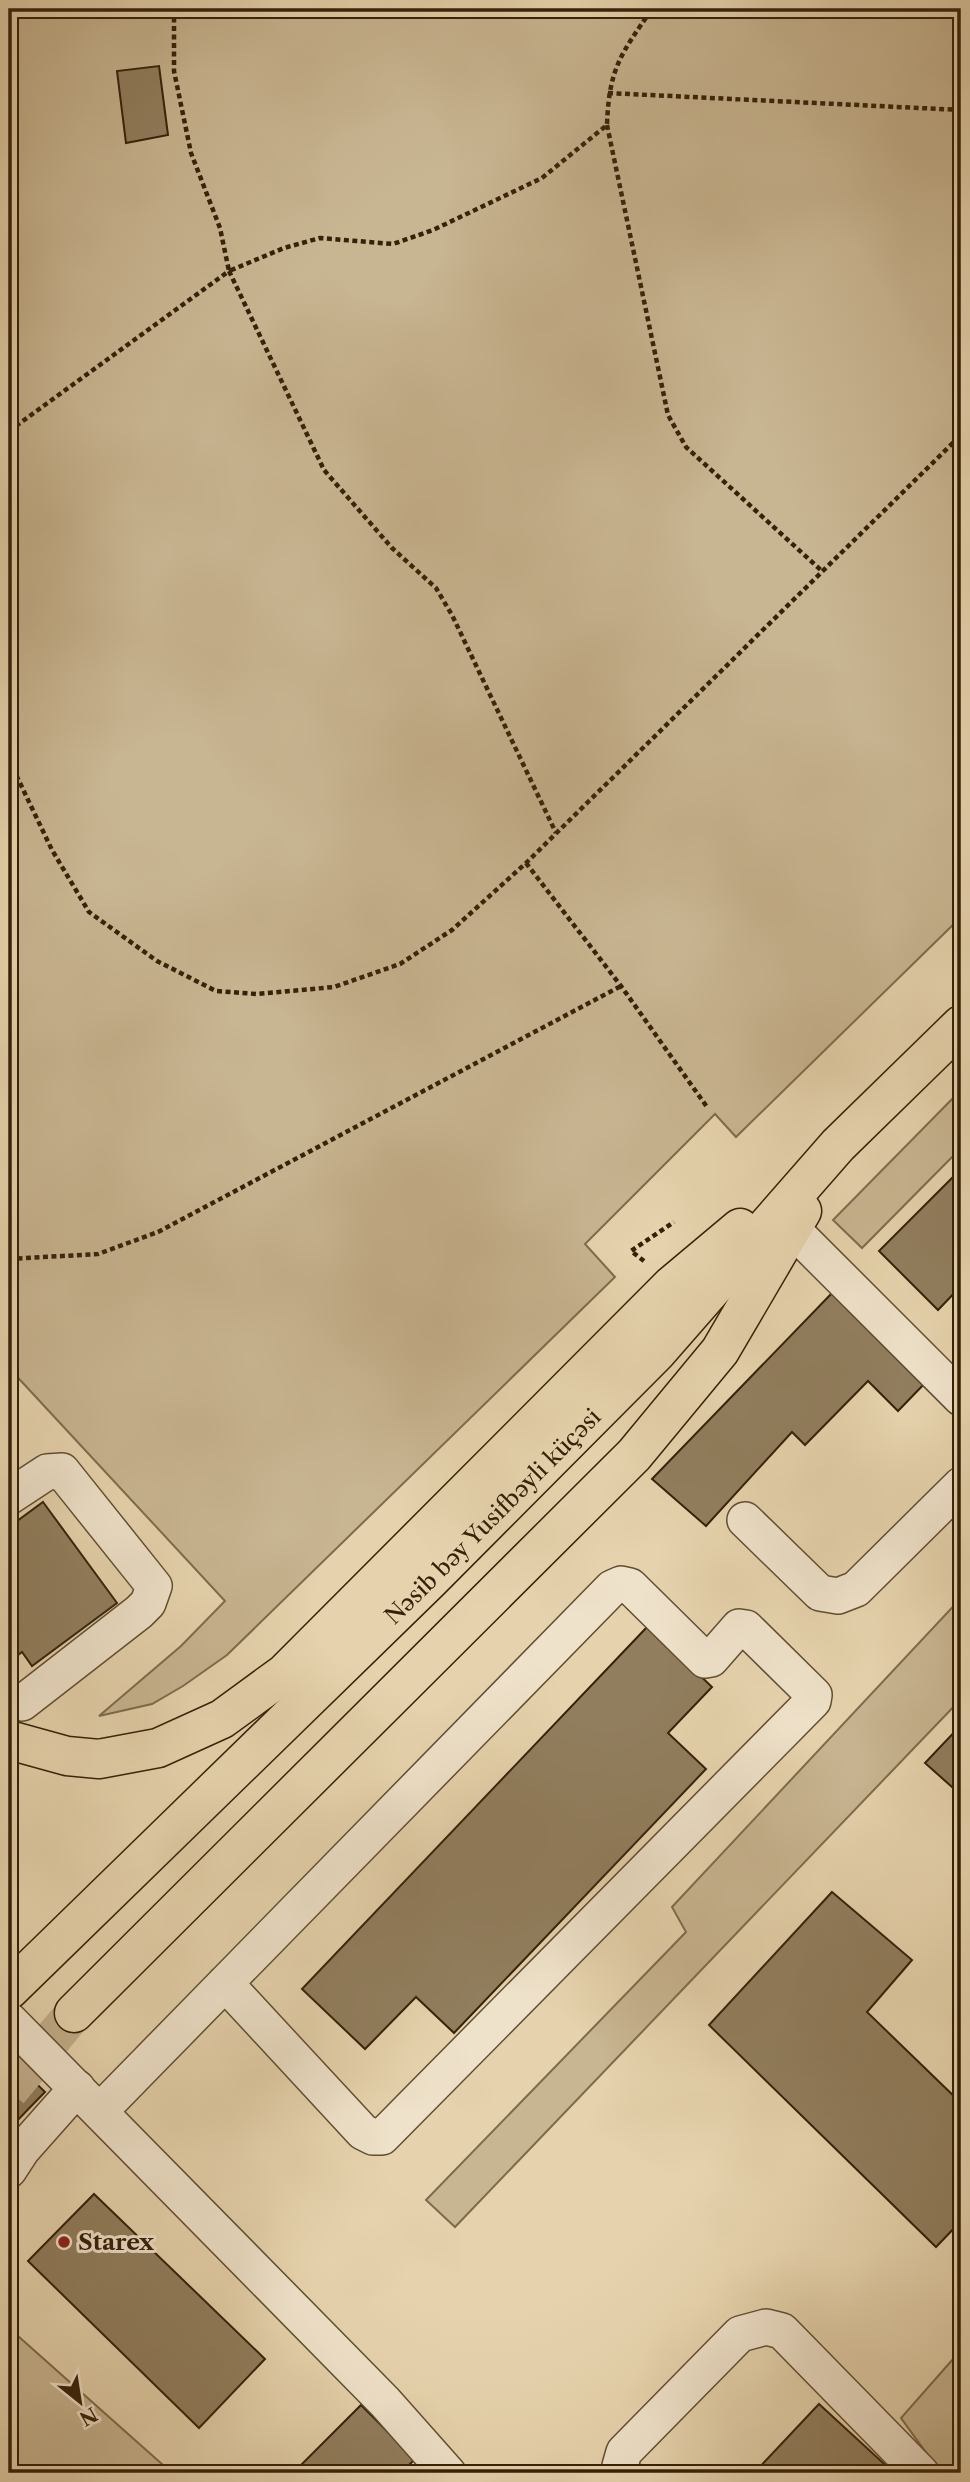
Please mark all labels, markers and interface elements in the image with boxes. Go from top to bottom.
street label: Nəsib bəy Yusifbəyli küçəsi [379,1403,607,1630]
place label: Starex [78,2228,155,2256]
marker: Starex [56,2234,72,2250]
north arrow [46,2366,116,2436]
text: N [75,2402,101,2430]

